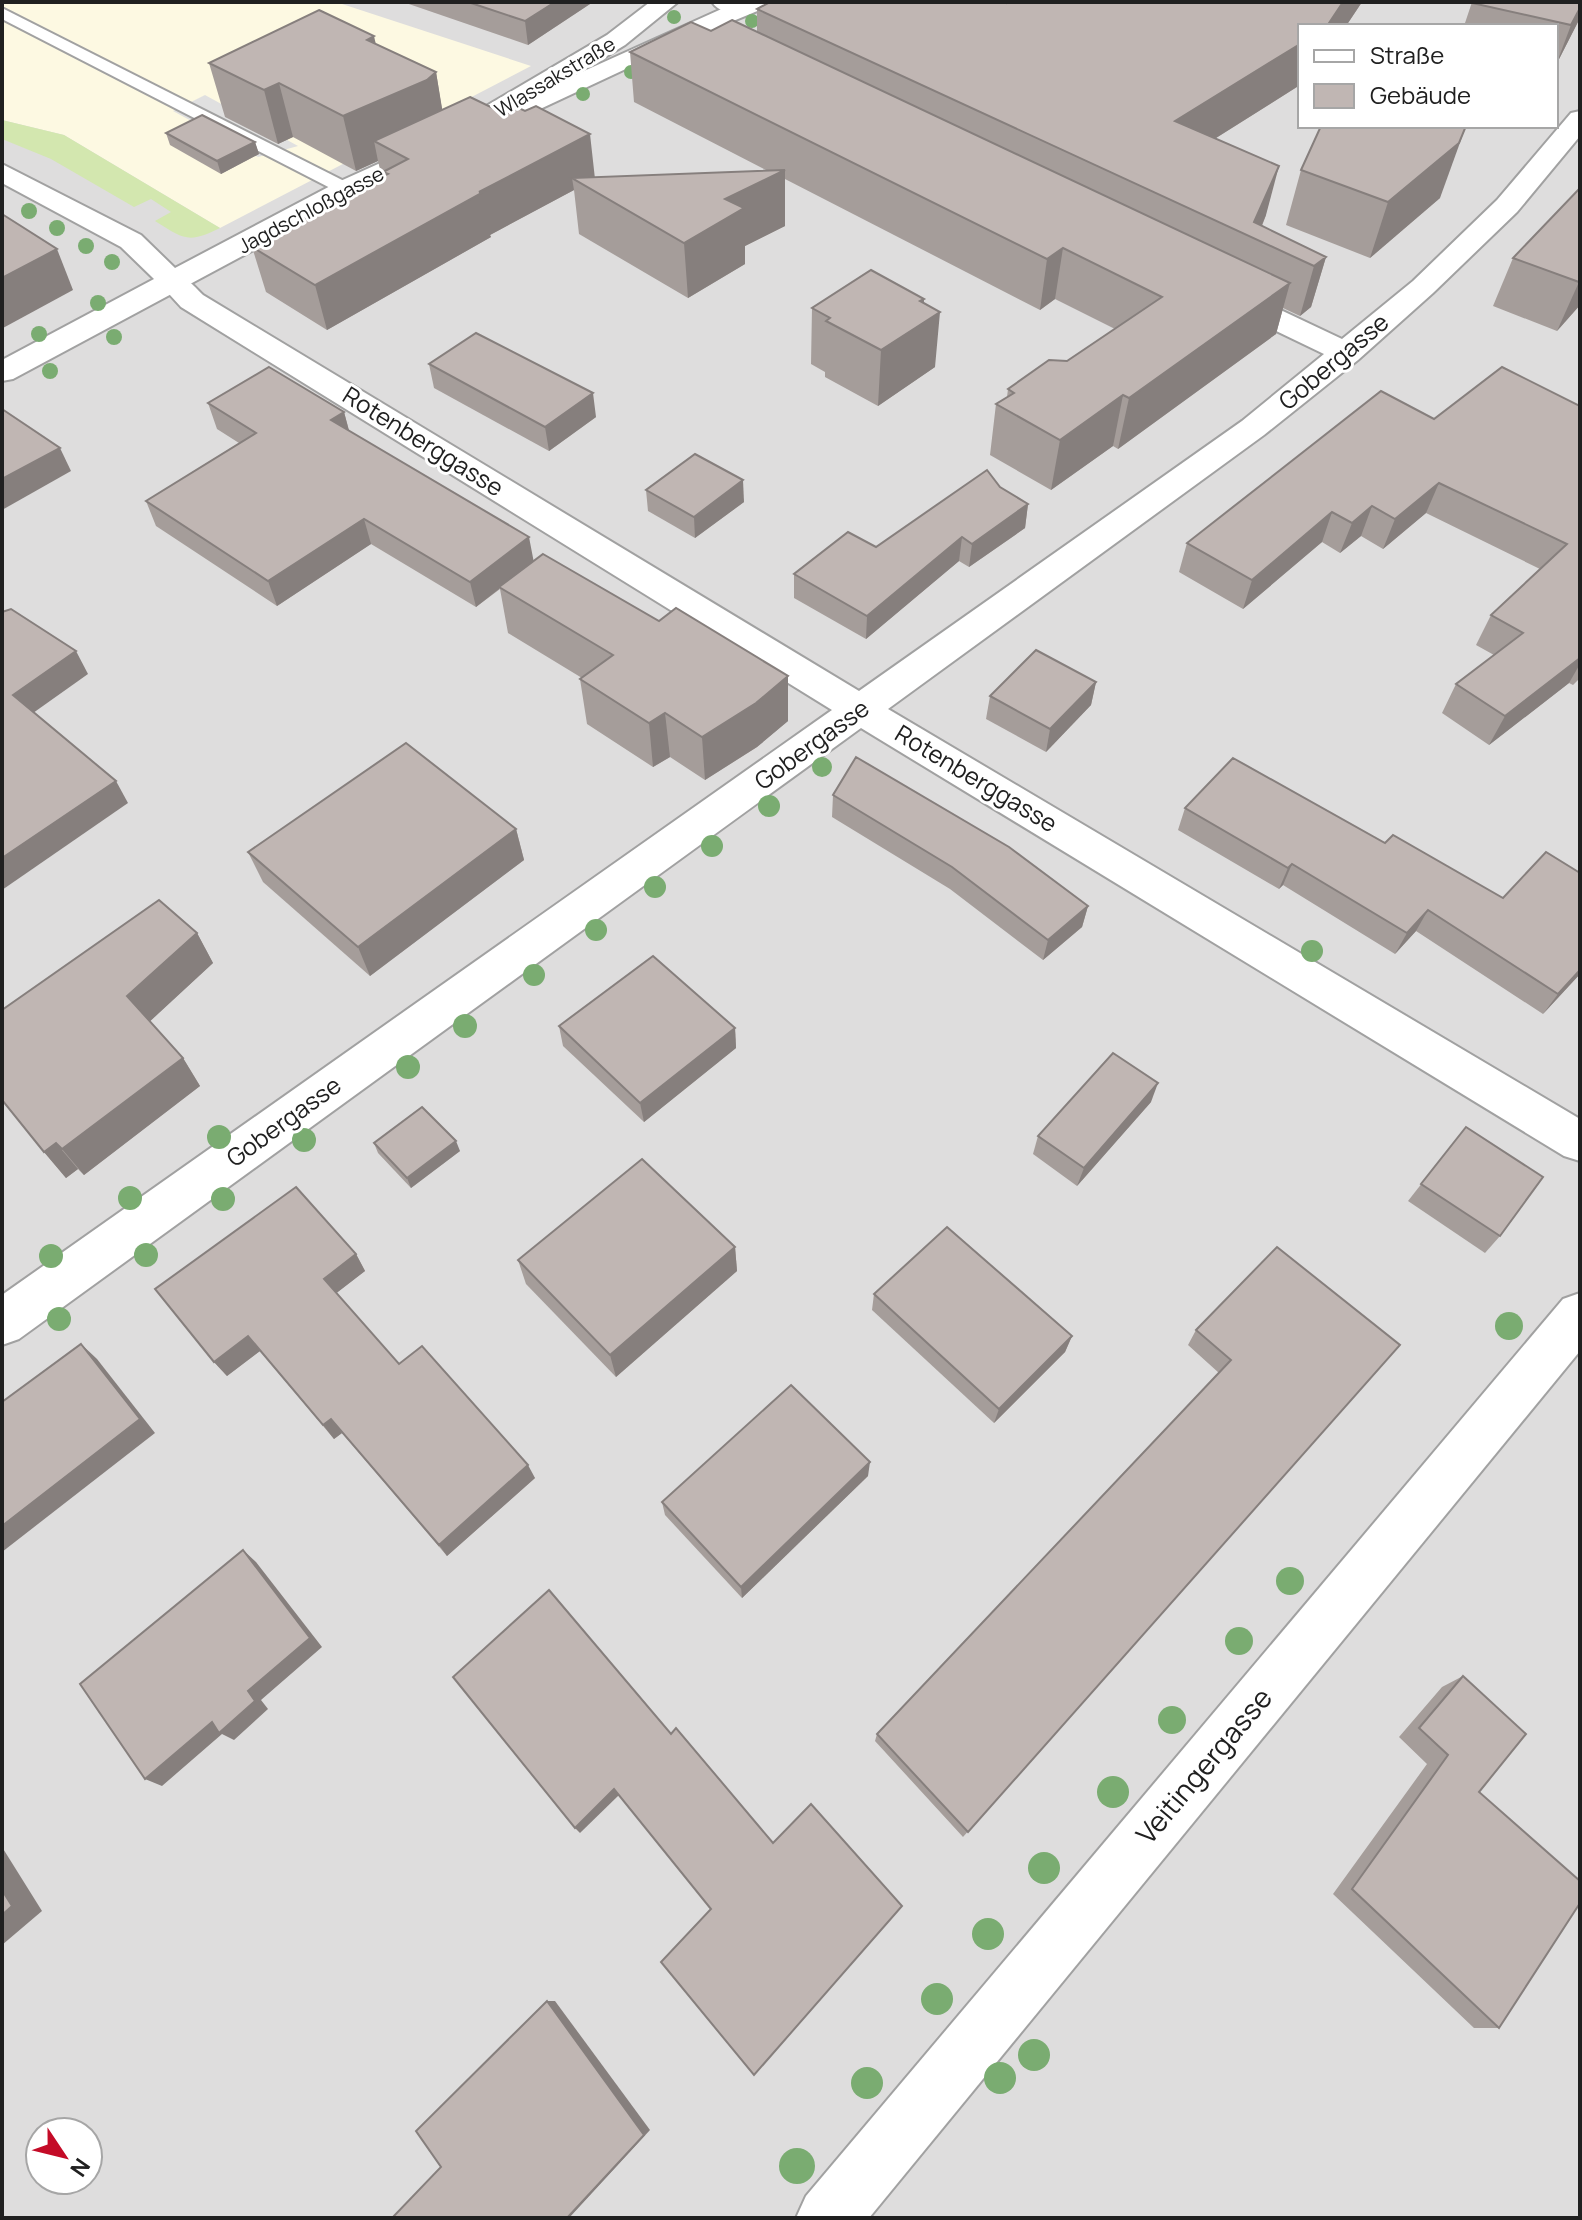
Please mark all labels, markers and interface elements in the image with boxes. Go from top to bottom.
legend [1298,24,1558,128]
street label: Wlassakstraße [489,30,620,123]
text: Straße [1370,38,1444,71]
text: Gebäude [1370,78,1471,111]
street label: Jagdschloßgasse [233,160,388,259]
street label: Gobergasse [1271,305,1395,417]
street label: Rotenberggasse [337,378,510,503]
street label: Gobergasse [747,691,875,797]
street label: Rotenberggasse [890,716,1064,839]
street label: Gobergasse [219,1068,347,1174]
street label: Veitingergasse [1127,1679,1280,1851]
north arrow [24,2116,104,2196]
text: N [64,2152,97,2183]

